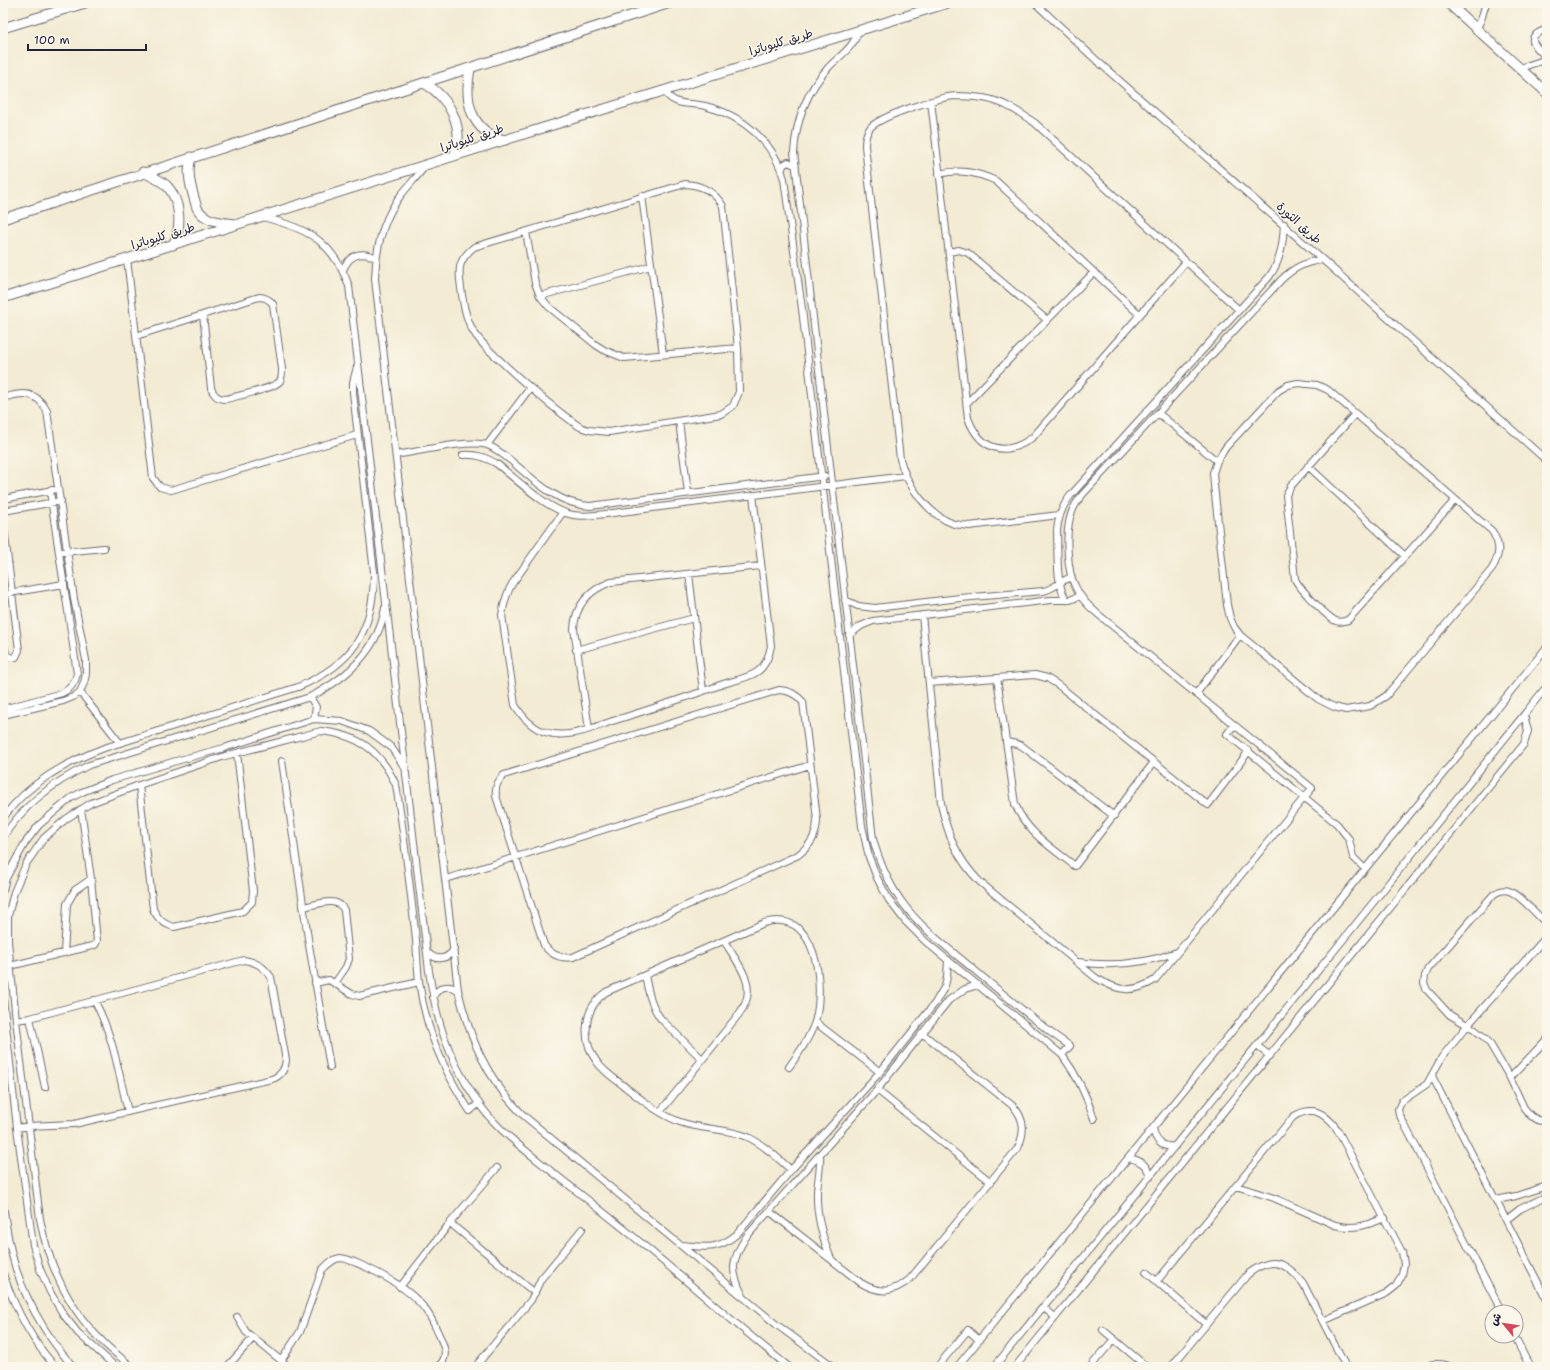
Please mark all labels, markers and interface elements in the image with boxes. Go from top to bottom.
street label: طريق كليوباترا [747,25,815,59]
scale bar [28,26,146,52]
text: 100 m [34,32,70,48]
street label: طريق كليوباترا [438,120,506,156]
street label: طريق الثورة [1273,198,1325,248]
street label: طريق كليوباترا [129,219,197,253]
north arrow [1484,1304,1524,1344]
text: ش [1486,1310,1505,1328]

